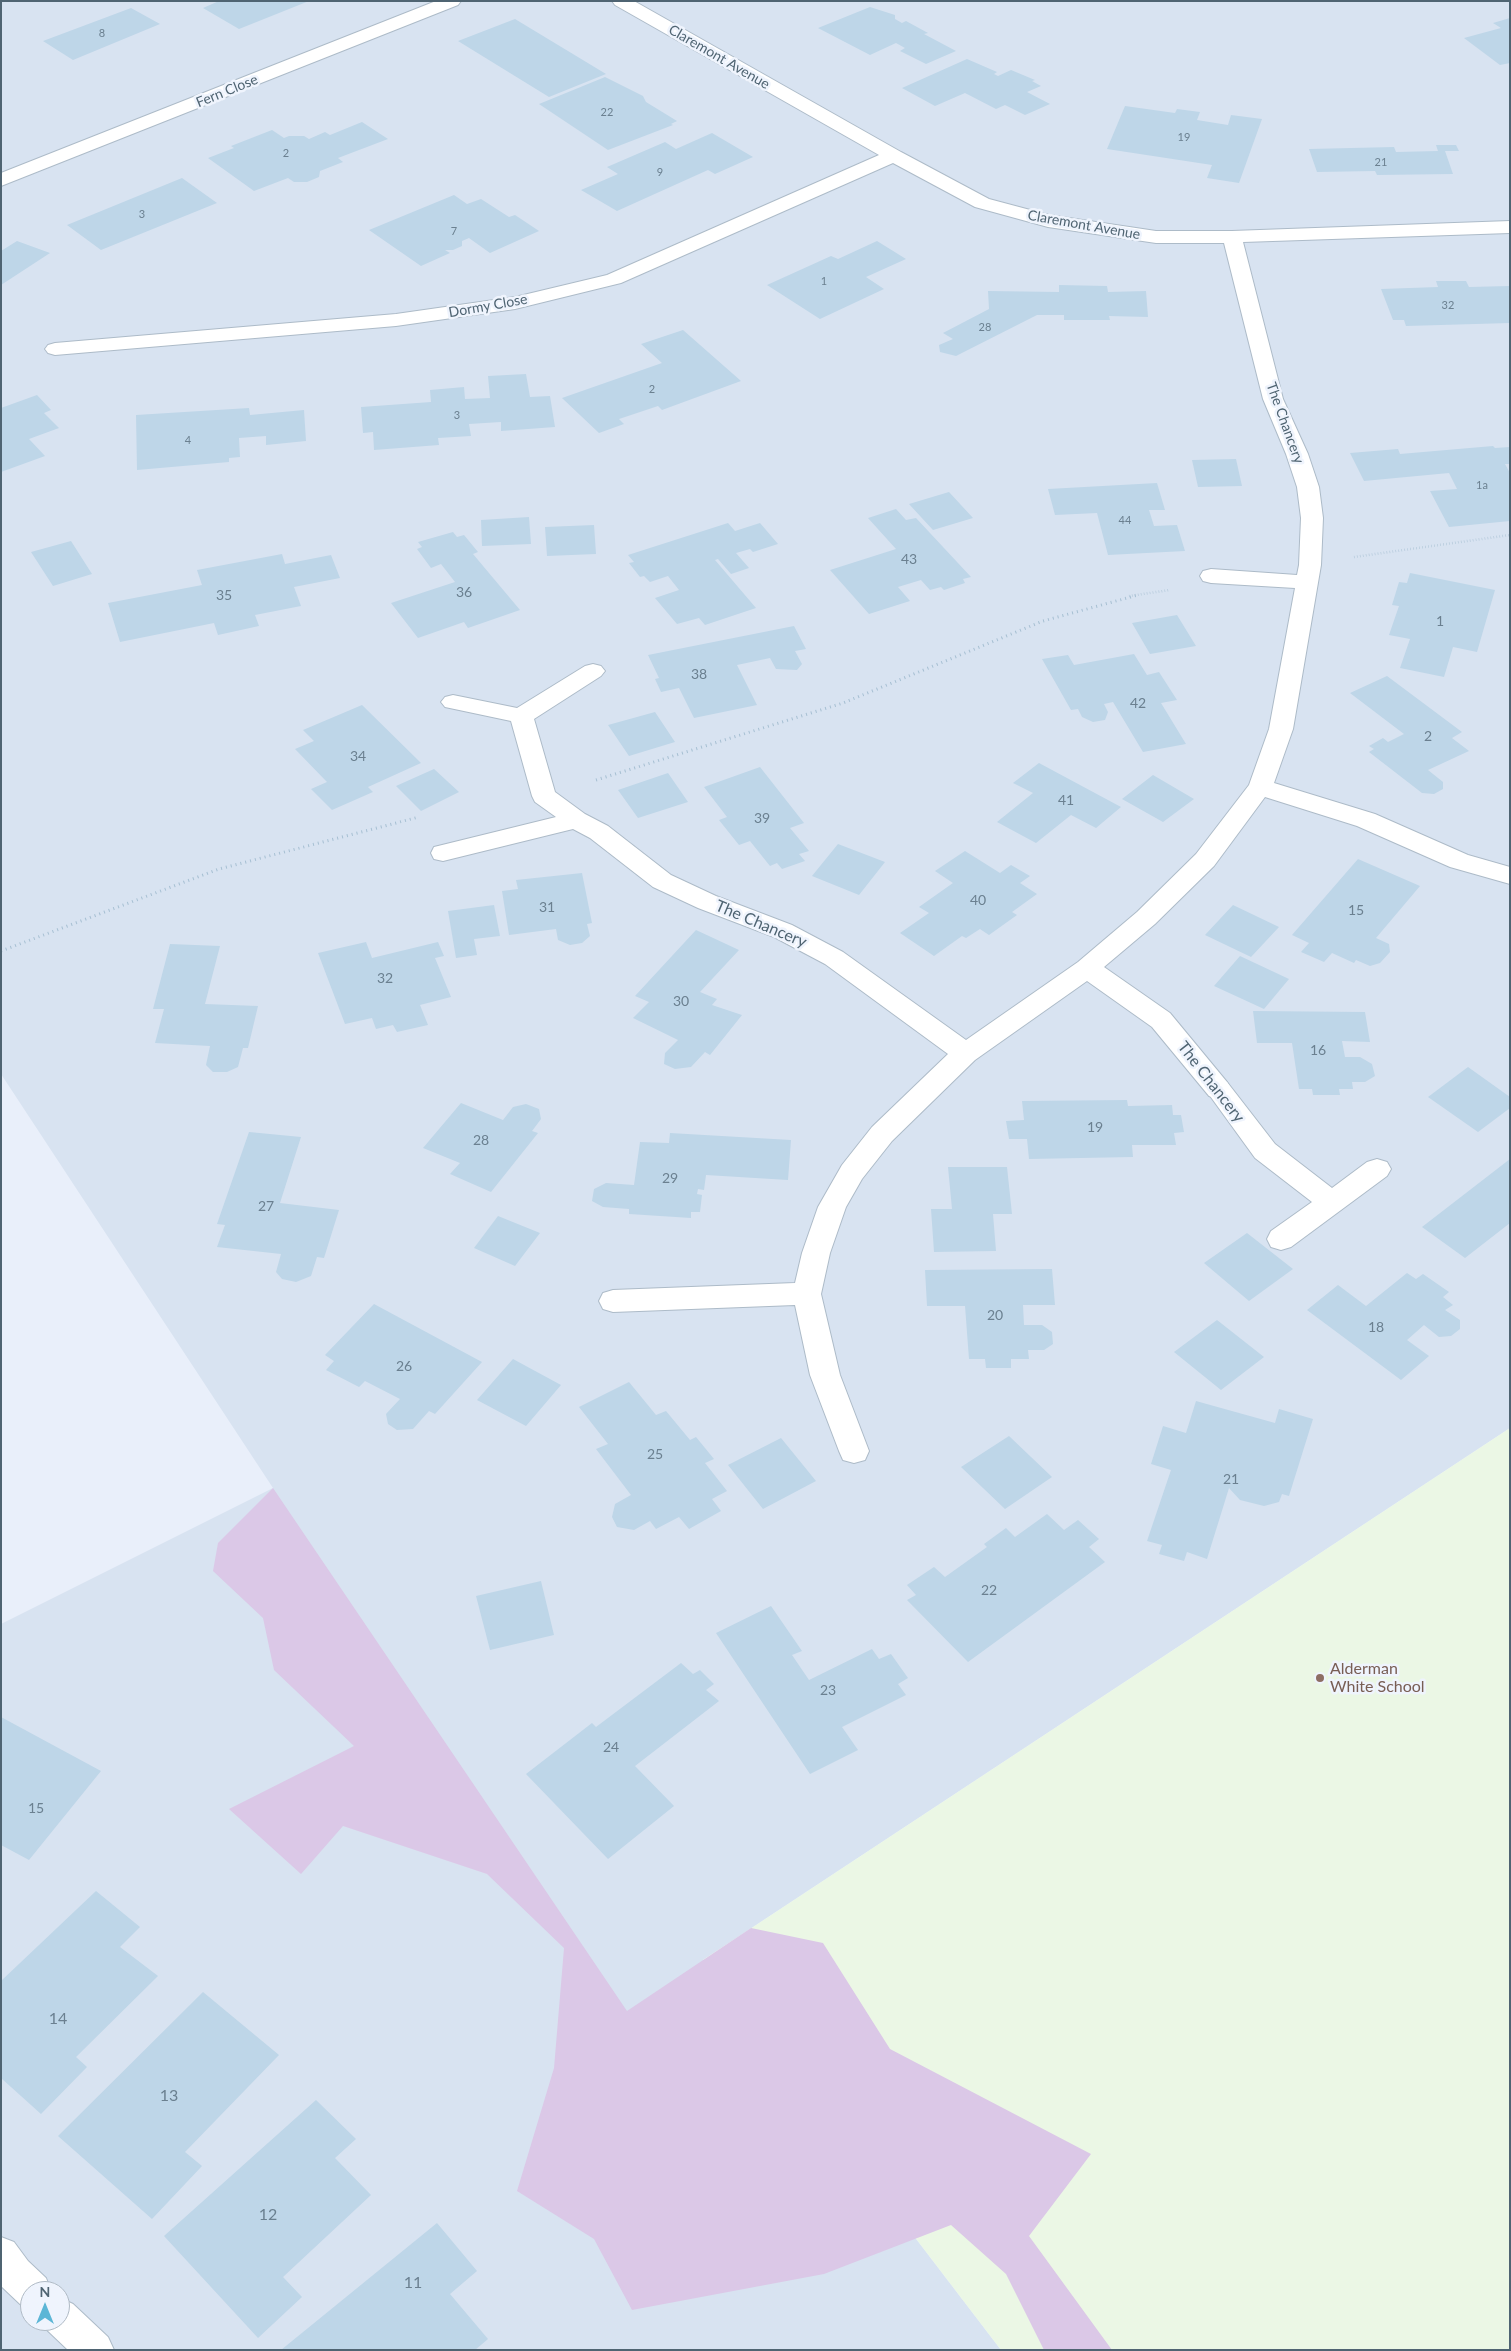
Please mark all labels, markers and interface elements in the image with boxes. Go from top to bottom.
street label: Claremont Avenue [665,21,773,93]
house number: 8 [99,26,105,40]
street label: Fern Close [194,71,260,111]
house number: 22 [601,105,613,119]
house number: 19 [1178,130,1190,144]
house number: 2 [283,146,289,160]
house number: 21 [1375,155,1387,169]
house number: 9 [657,165,663,179]
house number: 3 [139,207,145,221]
street label: Claremont Avenue [1026,207,1142,243]
house number: 7 [451,224,457,238]
house number: 1 [821,274,827,288]
street label: Dormy Close [447,291,529,321]
house number: 32 [1442,298,1454,312]
house number: 28 [979,320,991,334]
street label: The Chancery [1263,380,1307,466]
house number: 2 [649,382,655,396]
house number: 3 [454,408,460,422]
house number: 4 [185,433,191,447]
house number: 1a [1476,478,1488,492]
house number: 44 [1119,513,1131,527]
house number: 43 [901,551,917,567]
house number: 36 [456,584,472,600]
house number: 35 [216,587,232,603]
house number: 1 [1436,613,1444,629]
house number: 38 [691,666,707,682]
house number: 42 [1130,695,1146,711]
house number: 2 [1424,728,1432,744]
house number: 34 [350,748,366,764]
house number: 41 [1058,792,1074,808]
house number: 39 [754,810,770,826]
house number: 40 [970,892,986,908]
street label: The Chancery [712,896,810,952]
house number: 31 [539,899,555,915]
house number: 15 [1348,902,1364,918]
house number: 32 [377,970,393,986]
house number: 30 [673,993,689,1009]
street label: The Chancery [1173,1038,1249,1126]
house number: 16 [1310,1042,1326,1058]
house number: 19 [1087,1119,1103,1135]
house number: 28 [473,1132,489,1148]
house number: 29 [662,1170,678,1186]
house number: 27 [258,1198,274,1214]
house number: 20 [987,1307,1003,1323]
house number: 18 [1368,1319,1384,1335]
house number: 26 [396,1358,412,1374]
house number: 25 [647,1446,663,1462]
house number: 21 [1223,1471,1239,1487]
house number: 22 [981,1582,997,1598]
place label: Alderman White School [1330,1659,1425,1697]
marker: Alderman White School [1314,1672,1326,1684]
house number: 23 [820,1682,836,1698]
house number: 24 [603,1739,619,1755]
house number: 15 [28,1800,44,1816]
house number: 14 [49,2009,67,2029]
house number: 13 [160,2086,178,2106]
house number: 12 [259,2205,277,2225]
house number: 11 [404,2273,422,2293]
north arrow [20,2281,70,2331]
text: N [40,2283,50,2300]

